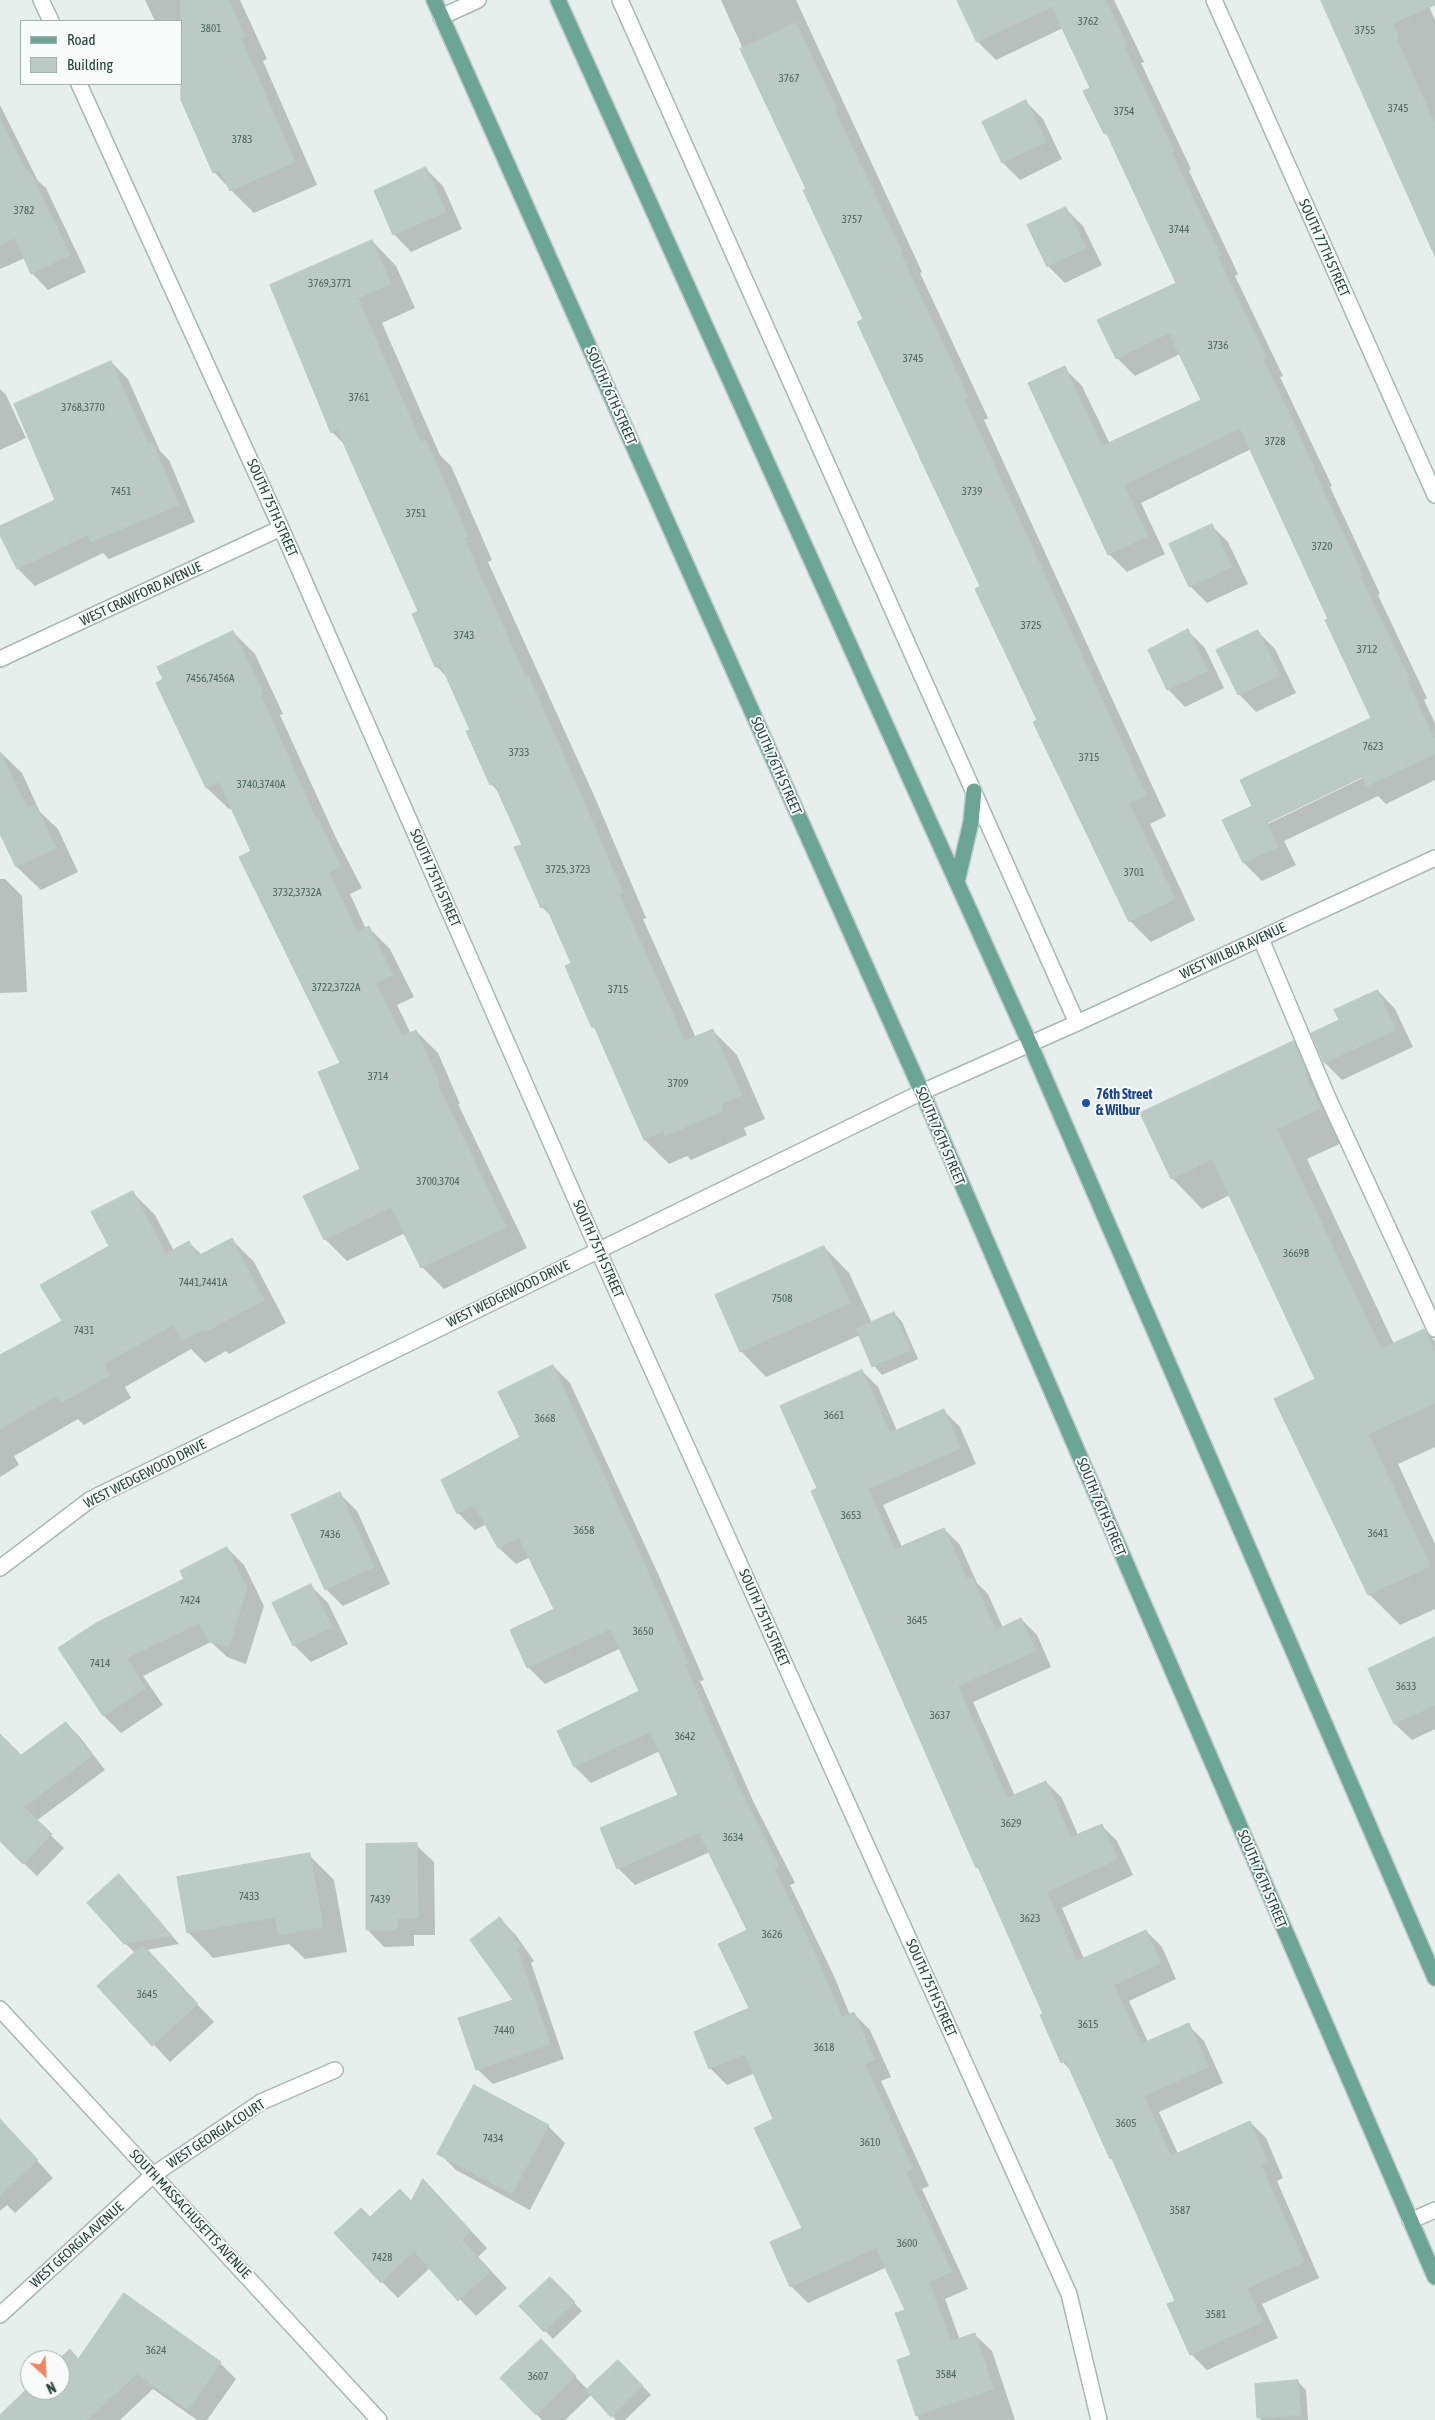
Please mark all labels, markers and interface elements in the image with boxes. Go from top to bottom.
house number: 3762 [1078,15,1098,29]
legend [20,20,182,85]
house number: 3801 [201,22,221,36]
house number: 3755 [1355,24,1375,38]
text: Road [67,31,96,48]
text: Building [67,56,113,73]
house number: 3767 [779,72,799,86]
house number: 3745 [1388,102,1408,116]
house number: 3754 [1114,105,1134,119]
house number: 3783 [232,133,252,147]
street label: SOUTH 77TH STREET [1295,197,1353,299]
house number: 3782 [14,204,34,218]
house number: 3757 [842,213,862,227]
house number: 3744 [1169,223,1189,237]
house number: 3769,3771 [308,277,352,291]
house number: 3736 [1208,339,1228,353]
street label: SOUTH 76TH STREET [582,345,640,447]
house number: 3745 [903,352,923,366]
house number: 3761 [349,391,369,405]
house number: 3768,3770 [61,401,105,415]
house number: 3728 [1265,435,1285,449]
street label: SOUTH 75TH STREET [243,457,301,559]
house number: 7451 [111,485,131,499]
house number: 3739 [962,485,982,499]
house number: 3751 [406,507,426,521]
house number: 3720 [1312,540,1332,554]
street label: WEST CRAWFORD AVENUE [77,558,205,630]
house number: 3725 [1021,619,1041,633]
house number: 3743 [454,629,474,643]
house number: 3712 [1357,643,1377,657]
house number: 7456,7456A [186,672,234,686]
street label: SOUTH 76TH STREET [747,715,805,817]
house number: 7623 [1363,740,1383,754]
house number: 3733 [509,746,529,760]
house number: 3715 [1079,751,1099,765]
house number: 3740,3740A [237,778,285,792]
street label: SOUTH 75TH STREET [406,827,464,929]
house number: 3725, 3723 [546,863,590,877]
house number: 3701 [1124,866,1144,880]
house number: 3732,3732A [273,886,321,900]
street label: WEST WILBUR AVENUE [1177,919,1289,983]
house number: 3722,3722A [312,981,360,995]
house number: 3715 [608,983,628,997]
house number: 3714 [368,1070,388,1084]
house number: 3709 [668,1077,688,1091]
street label: SOUTH 76TH STREET [912,1084,968,1188]
place label: 76th Street & Wilbur [1096,1087,1153,1120]
marker: 76th Street & Wilbur [1080,1097,1092,1109]
house number: 3700,3704 [416,1175,460,1189]
street label: SOUTH 75TH STREET [569,1198,627,1300]
house number: 3669B [1283,1247,1309,1261]
street label: WEST WEDGEWOOD DRIVE [444,1257,572,1331]
house number: 7441,7441A [179,1276,227,1290]
house number: 7508 [772,1292,792,1306]
house number: 7431 [74,1324,94,1338]
house number: 3661 [824,1409,844,1423]
house number: 3668 [535,1412,555,1426]
street label: WEST WEDGEWOOD DRIVE [81,1436,209,1512]
street label: SOUTH 76TH STREET [1073,1455,1129,1559]
house number: 3653 [841,1509,861,1523]
house number: 3658 [574,1524,594,1538]
house number: 3641 [1368,1527,1388,1541]
house number: 7436 [320,1528,340,1542]
street label: SOUTH 75TH STREET [735,1567,793,1669]
house number: 7424 [180,1594,200,1608]
house number: 3645 [907,1614,927,1628]
house number: 3650 [633,1625,653,1639]
house number: 7414 [90,1657,110,1671]
house number: 3633 [1396,1680,1416,1694]
house number: 3637 [930,1709,950,1723]
house number: 3642 [675,1730,695,1744]
house number: 3629 [1001,1817,1021,1831]
street label: SOUTH 76TH STREET [1234,1827,1290,1931]
house number: 3634 [723,1831,743,1845]
house number: 7433 [239,1890,259,1904]
house number: 7439 [370,1893,390,1907]
house number: 3623 [1020,1912,1040,1926]
house number: 3626 [762,1928,782,1942]
street label: SOUTH 75TH STREET [902,1937,960,2039]
house number: 3645 [137,1988,157,2002]
house number: 3615 [1078,2018,1098,2032]
house number: 7440 [494,2024,514,2038]
house number: 3618 [814,2041,834,2055]
street label: WEST GEORGIA COURT [164,2096,268,2172]
house number: 3605 [1116,2117,1136,2131]
house number: 7434 [483,2132,503,2146]
house number: 3610 [860,2136,880,2150]
street label: SOUTH MASSACHUSETTS AVENUE [126,2146,254,2282]
street label: WEST GEORGIA AVENUE [27,2199,127,2291]
house number: 3587 [1170,2204,1190,2218]
house number: 3600 [897,2237,917,2251]
house number: 7428 [372,2251,392,2265]
house number: 3581 [1206,2308,1226,2322]
house number: 3624 [146,2344,166,2358]
north arrow [20,2350,70,2400]
house number: 3584 [936,2368,956,2382]
house number: 3607 [528,2370,548,2384]
text: N [44,2379,58,2397]

